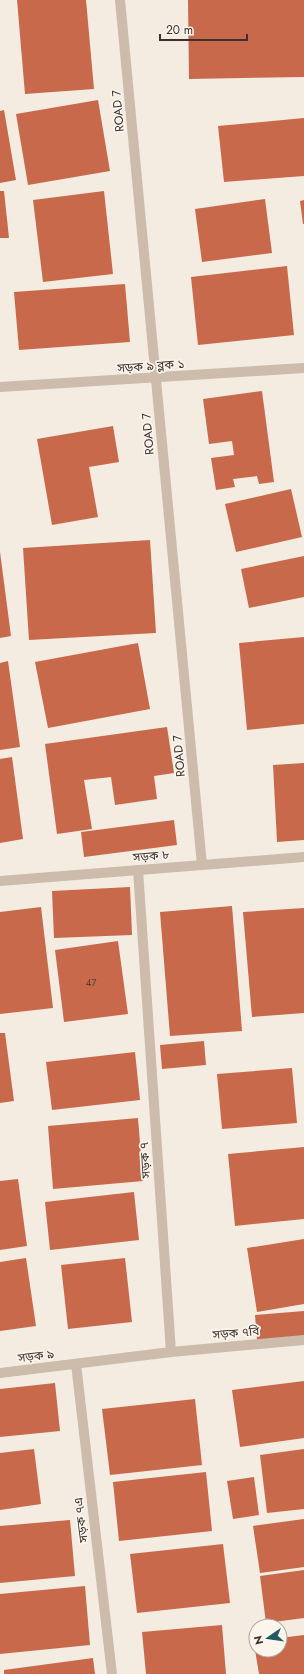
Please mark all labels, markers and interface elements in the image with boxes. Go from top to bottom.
scale bar [160,16,247,42]
text: 20 m [166,21,193,39]
street label: ROAD 7 [107,89,129,133]
street label: সড়ক ৯ ব্লক ১ [116,355,185,377]
street label: ROAD 7 [137,412,159,456]
street label: ROAD 7 [168,734,190,778]
street label: সড়ক ৮ [131,845,170,867]
house number: 47 [85,975,97,990]
street label: সড়ক ৭ [135,1141,155,1180]
street label: সড়ক ৭বি [211,1322,261,1344]
street label: সড়ক ৯ [16,1345,55,1367]
street label: সড়ক ৭এ [69,1496,93,1545]
north arrow [248,1618,288,1658]
text: N [249,1634,267,1646]

